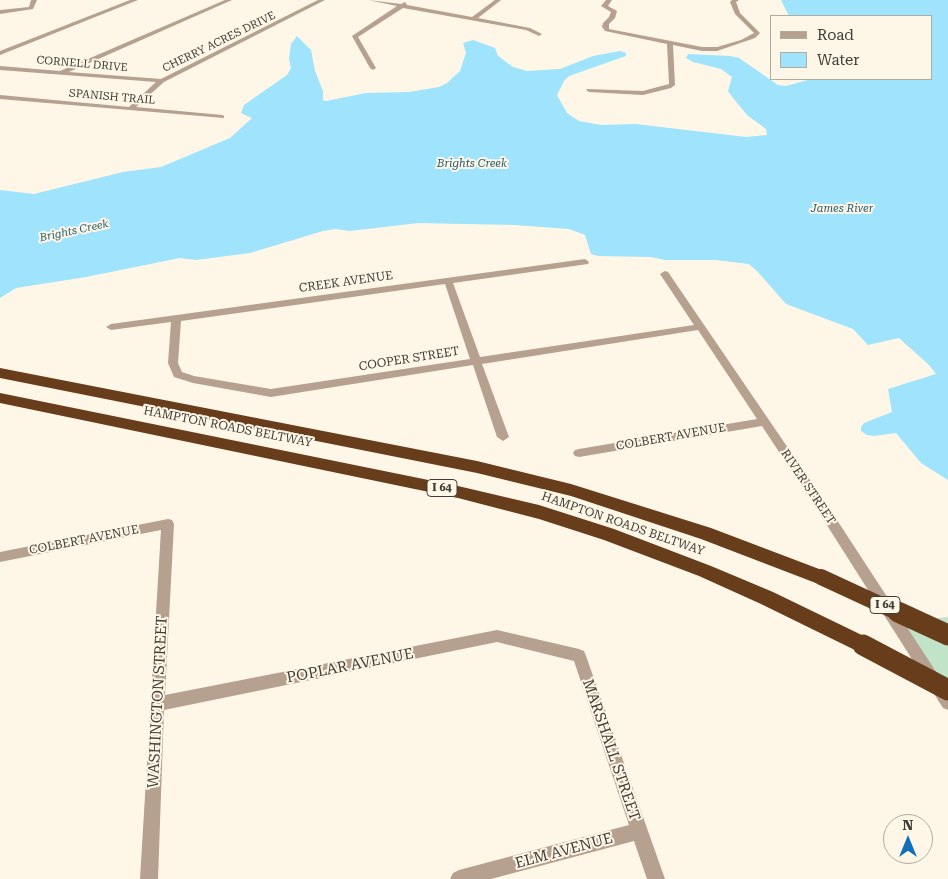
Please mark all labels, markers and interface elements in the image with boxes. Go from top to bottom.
street label: CHERRY ACRES DRIVE [160,9,278,75]
legend [770,15,933,80]
text: Road [817,26,854,44]
text: Water [817,51,859,69]
street label: CORNELL DRIVE [36,53,128,75]
street label: SPANISH TRAIL [68,87,156,107]
water label: Brights Creek [437,157,507,171]
water label: James River [811,202,873,216]
water label: Brights Creek [38,217,110,245]
street label: CREEK AVENUE [298,268,394,296]
street label: COOPER STREET [358,344,460,374]
street label: HAMPTON ROADS BELTWAY [142,404,314,450]
street label: COLBERT AVENUE [615,420,727,454]
street label: RIVER STREET [778,447,838,527]
road number: I 64 [427,479,457,496]
street label: HAMPTON ROADS BELTWAY [540,489,706,559]
street label: COLBERT AVENUE [28,522,140,558]
road number: I 64 [870,596,900,614]
street label: WASHINGTON STREET [144,615,172,789]
street label: POPLAR AVENUE [285,645,415,687]
street label: MARSHALL STREET [578,677,644,823]
north arrow [883,814,933,864]
text: N [903,817,913,833]
street label: ELM AVENUE [513,829,615,873]

